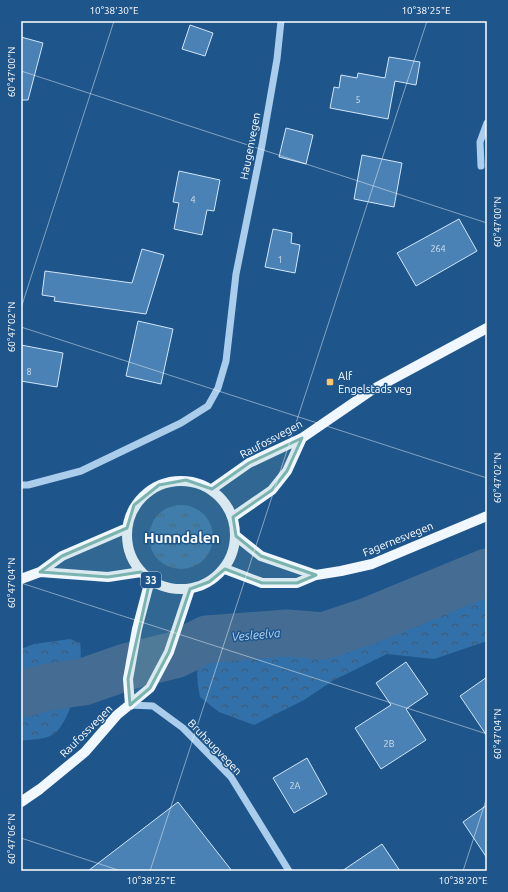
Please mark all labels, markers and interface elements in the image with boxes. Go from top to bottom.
text: 10°38'30"E [89,5,139,16]
text: 10°38'25"E [401,5,451,16]
text: 60°47'00"N [6,47,17,97]
house number: 5 [355,95,361,105]
street label: Haugenvegen [238,111,262,181]
house number: 4 [190,195,196,205]
text: 60°47'00"N [492,197,503,247]
house number: 264 [430,244,446,254]
house number: 1 [277,255,283,265]
text: 60°47'02"N [6,302,17,352]
house number: 8 [26,367,32,377]
place label: Alf Engelstads veg [338,370,412,395]
marker: Alf Engelstads veg [325,377,335,387]
street label: Raufossvegen [238,417,304,461]
text: 60°47'02"N [492,453,503,503]
street label: Fagernesvegen [361,519,435,559]
district label: Hunndalen [144,529,220,546]
text: 60°47'04"N [6,558,17,608]
road number: 33 [141,572,161,588]
water label: Vesleelva [231,626,281,643]
street label: Raufossvegen [57,702,115,760]
text: 60°47'04"N [492,709,503,759]
street label: Bruhaugvegen [186,717,244,777]
house number: 2B [384,739,395,749]
house number: 2A [290,781,301,791]
text: 60°47'06"N [6,814,17,864]
text: 10°38'25"E [126,875,176,886]
text: 10°38'20"E [438,875,488,886]

